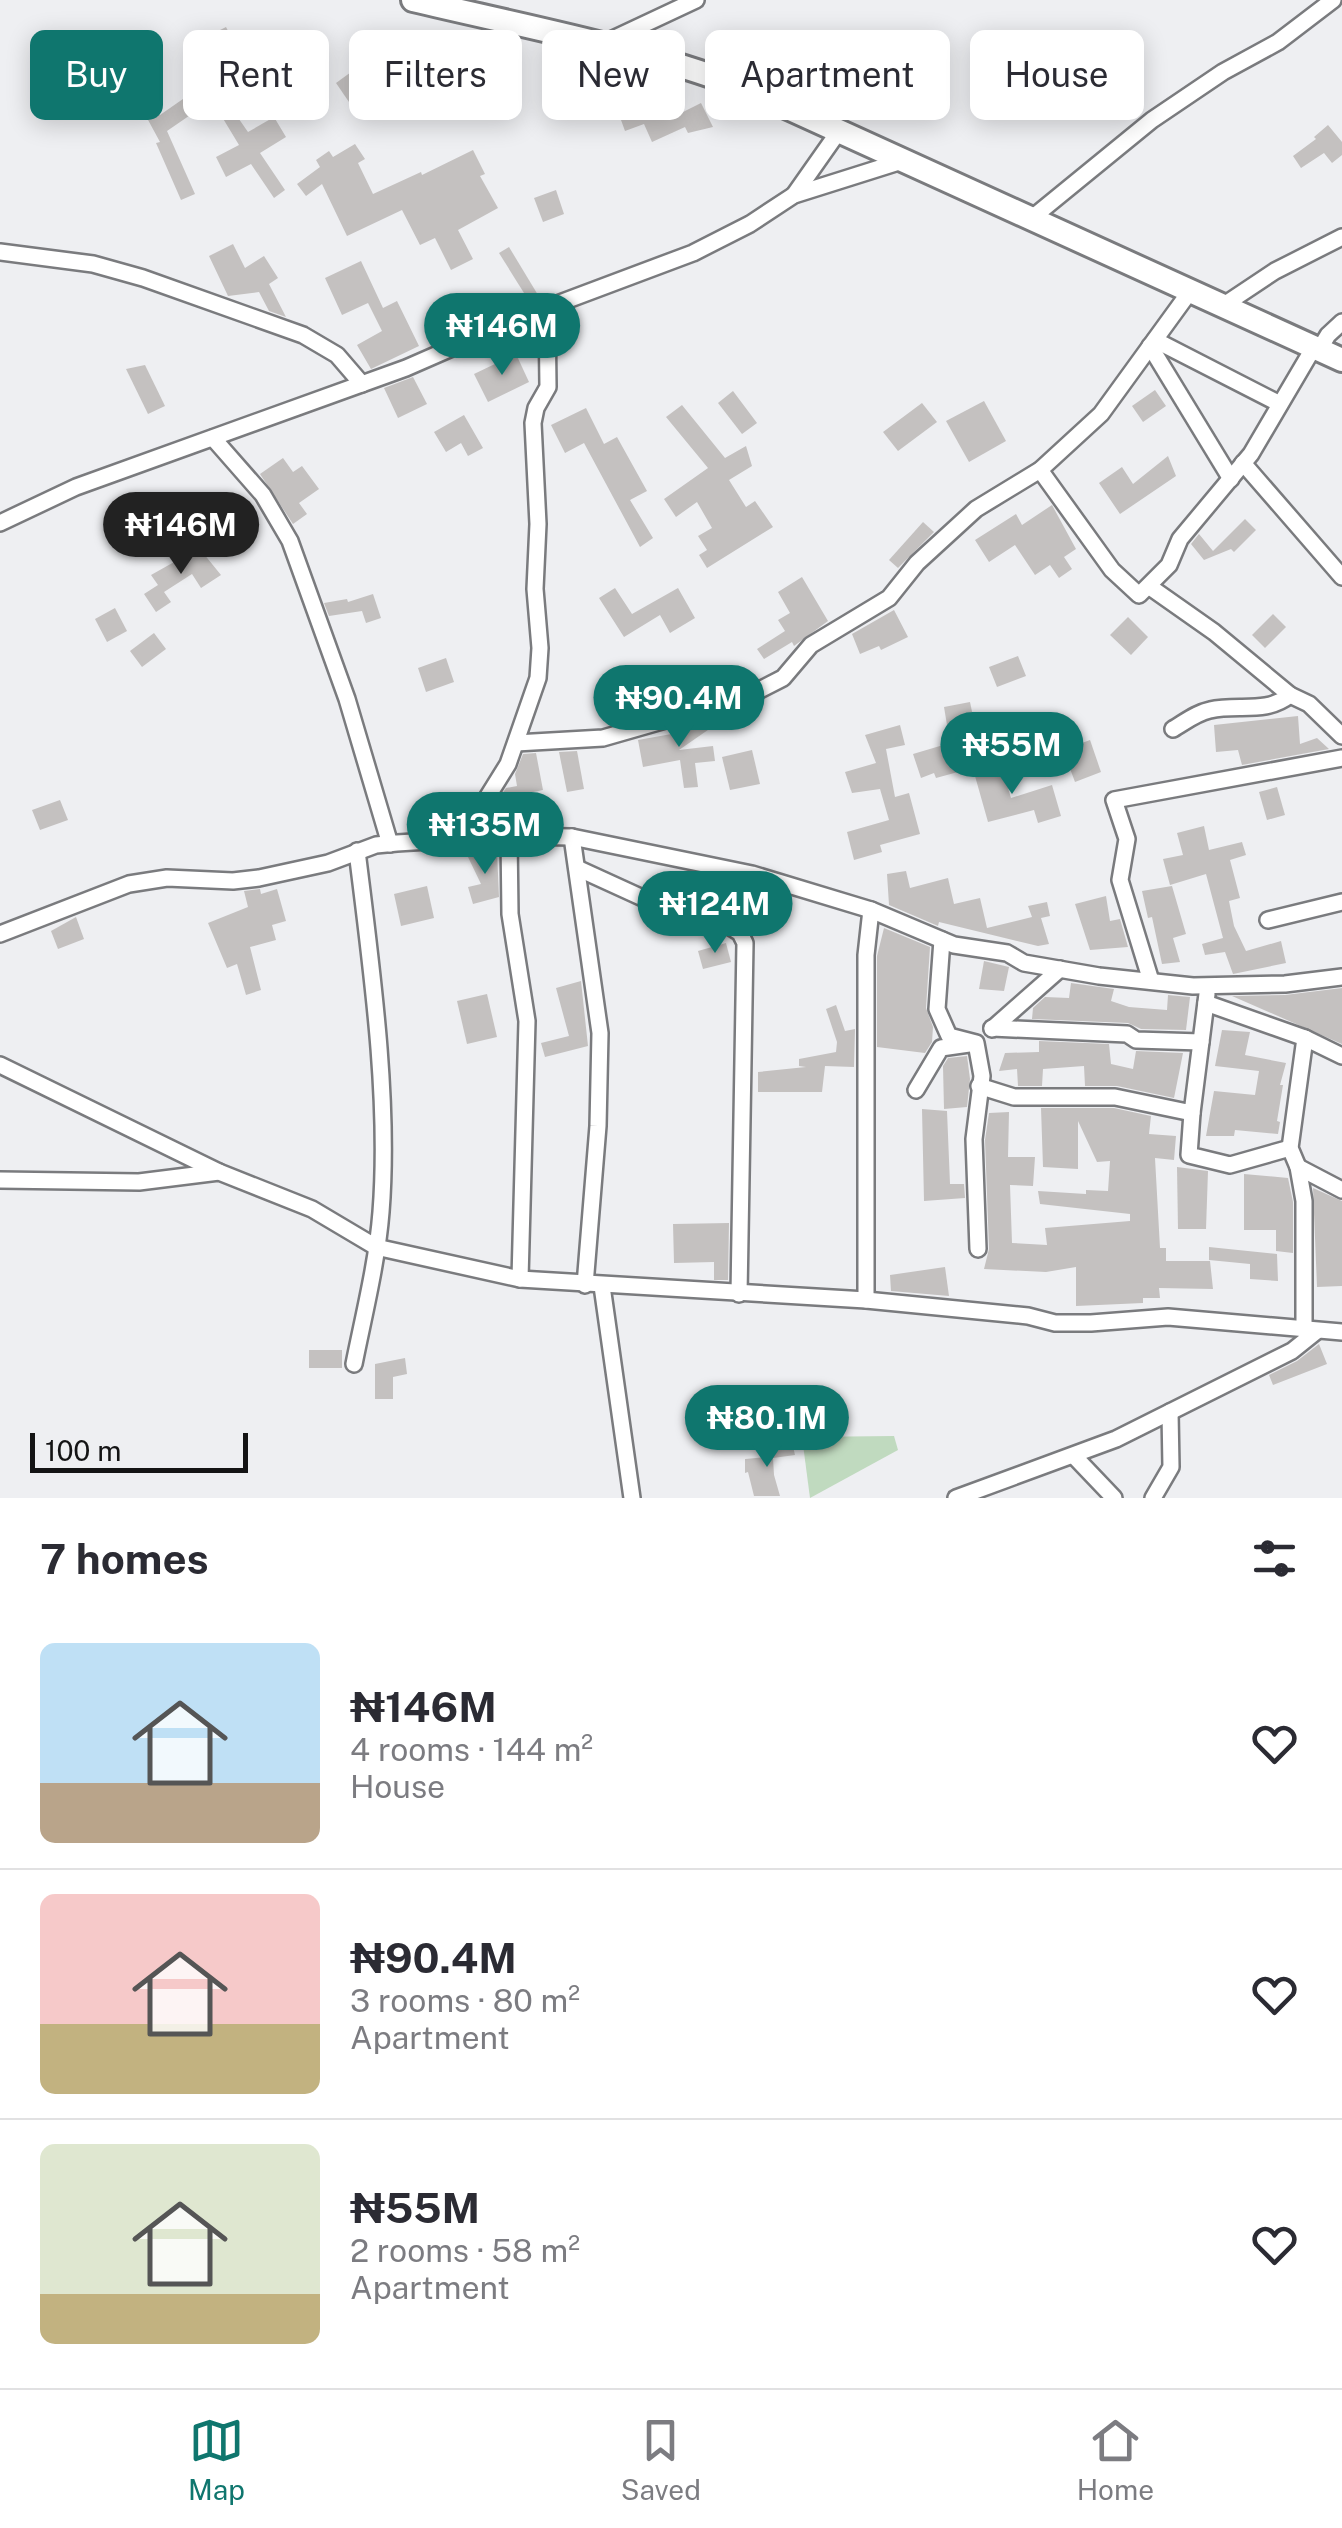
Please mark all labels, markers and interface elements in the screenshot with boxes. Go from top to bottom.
chip: Buy [30,30,163,120]
chip: Rent [183,30,329,120]
chip: Filters [349,30,522,120]
chip: New [542,30,685,120]
chip: Apartment [705,30,950,120]
chip: House [970,30,1144,120]
pin: ₦146M [432,293,572,378]
text: ₦146M [446,307,558,344]
pin: ₦146M [111,492,251,577]
text: ₦146M [125,506,237,543]
pin: ₦90.4M [598,665,760,750]
text: ₦90.4M [615,679,743,716]
pin: ₦55M [953,712,1071,797]
text: ₦55M [962,726,1062,763]
pin: ₦135M [415,792,555,877]
text: ₦135M [429,806,541,843]
pin: ₦124M [645,871,785,956]
text: ₦124M [660,885,770,922]
pin: ₦80.1M [686,1385,848,1470]
text: ₦80.1M [707,1399,827,1436]
scale bar [30,1428,248,1472]
text: 100 m [45,1434,122,1467]
icon: filters [1247,1531,1302,1586]
text: 7 homes [40,1534,209,1583]
text: ₦146M [350,1682,497,1731]
icon: home [120,1683,240,1803]
icon: heart [1247,1716,1302,1771]
text: 4 rooms · 144 m² [350,1731,593,1768]
text: House [350,1768,445,1805]
text: ₦90.4M [350,1933,517,1982]
icon: home [120,1934,240,2054]
icon: heart [1247,1967,1302,2022]
text: 3 rooms · 80 m² [350,1982,580,2019]
text: Apartment [350,2019,510,2056]
text: ₦55M [350,2183,480,2232]
icon: home [120,2184,240,2304]
icon: heart [1247,2217,1302,2272]
text: 2 rooms · 58 m² [350,2232,580,2269]
text: Apartment [350,2269,510,2306]
tab: Map [188,2413,245,2506]
tab: Saved [621,2413,701,2506]
tab: Home [1077,2413,1154,2506]

